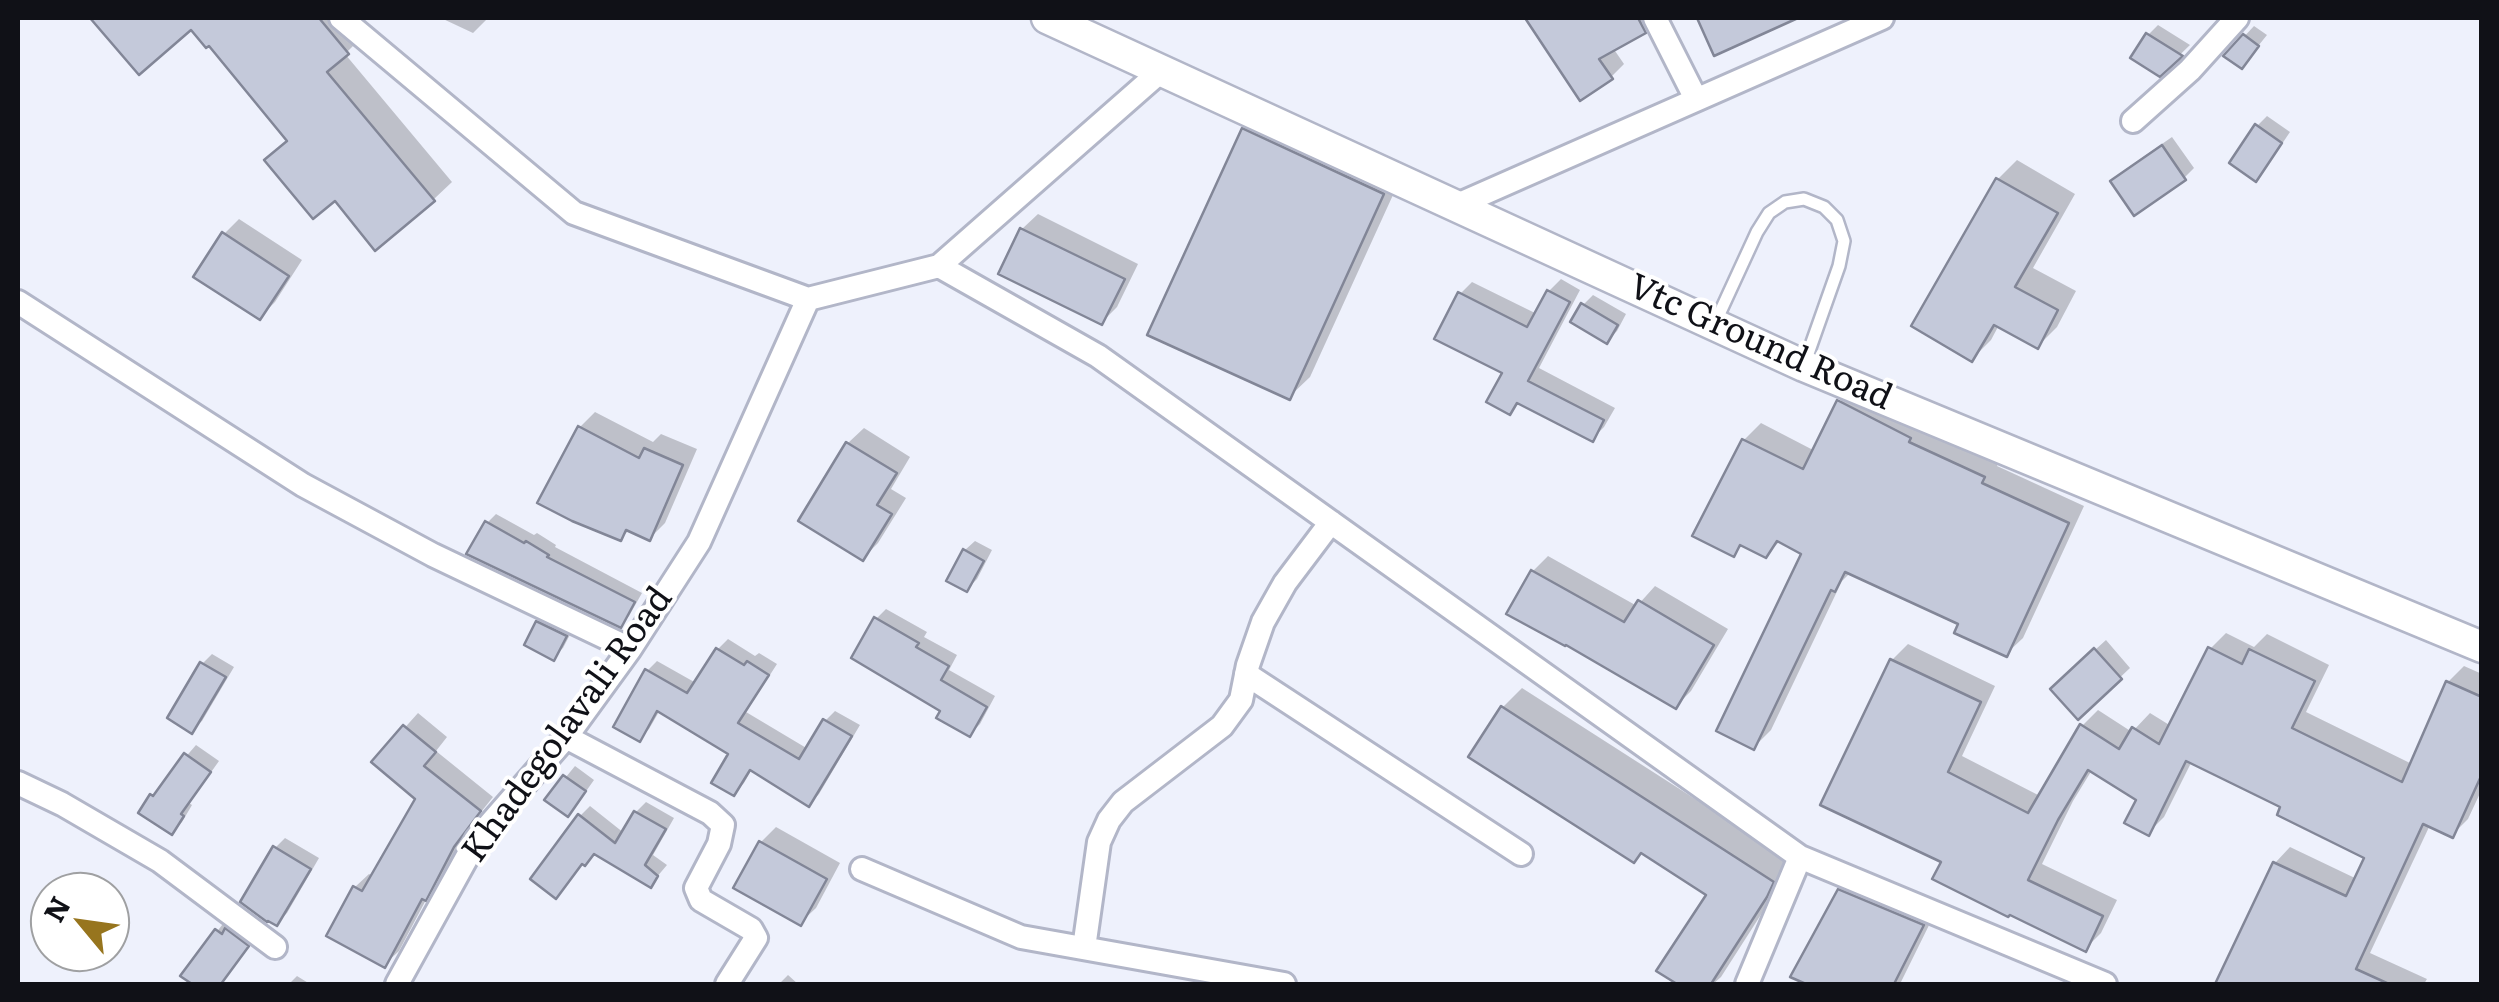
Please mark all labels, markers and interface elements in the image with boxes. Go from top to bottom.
street label: Vtc Ground Road [1622,266,1898,420]
street label: Khadegolavali Road [454,579,682,871]
north arrow [30,872,130,972]
text: N [31,888,80,929]

